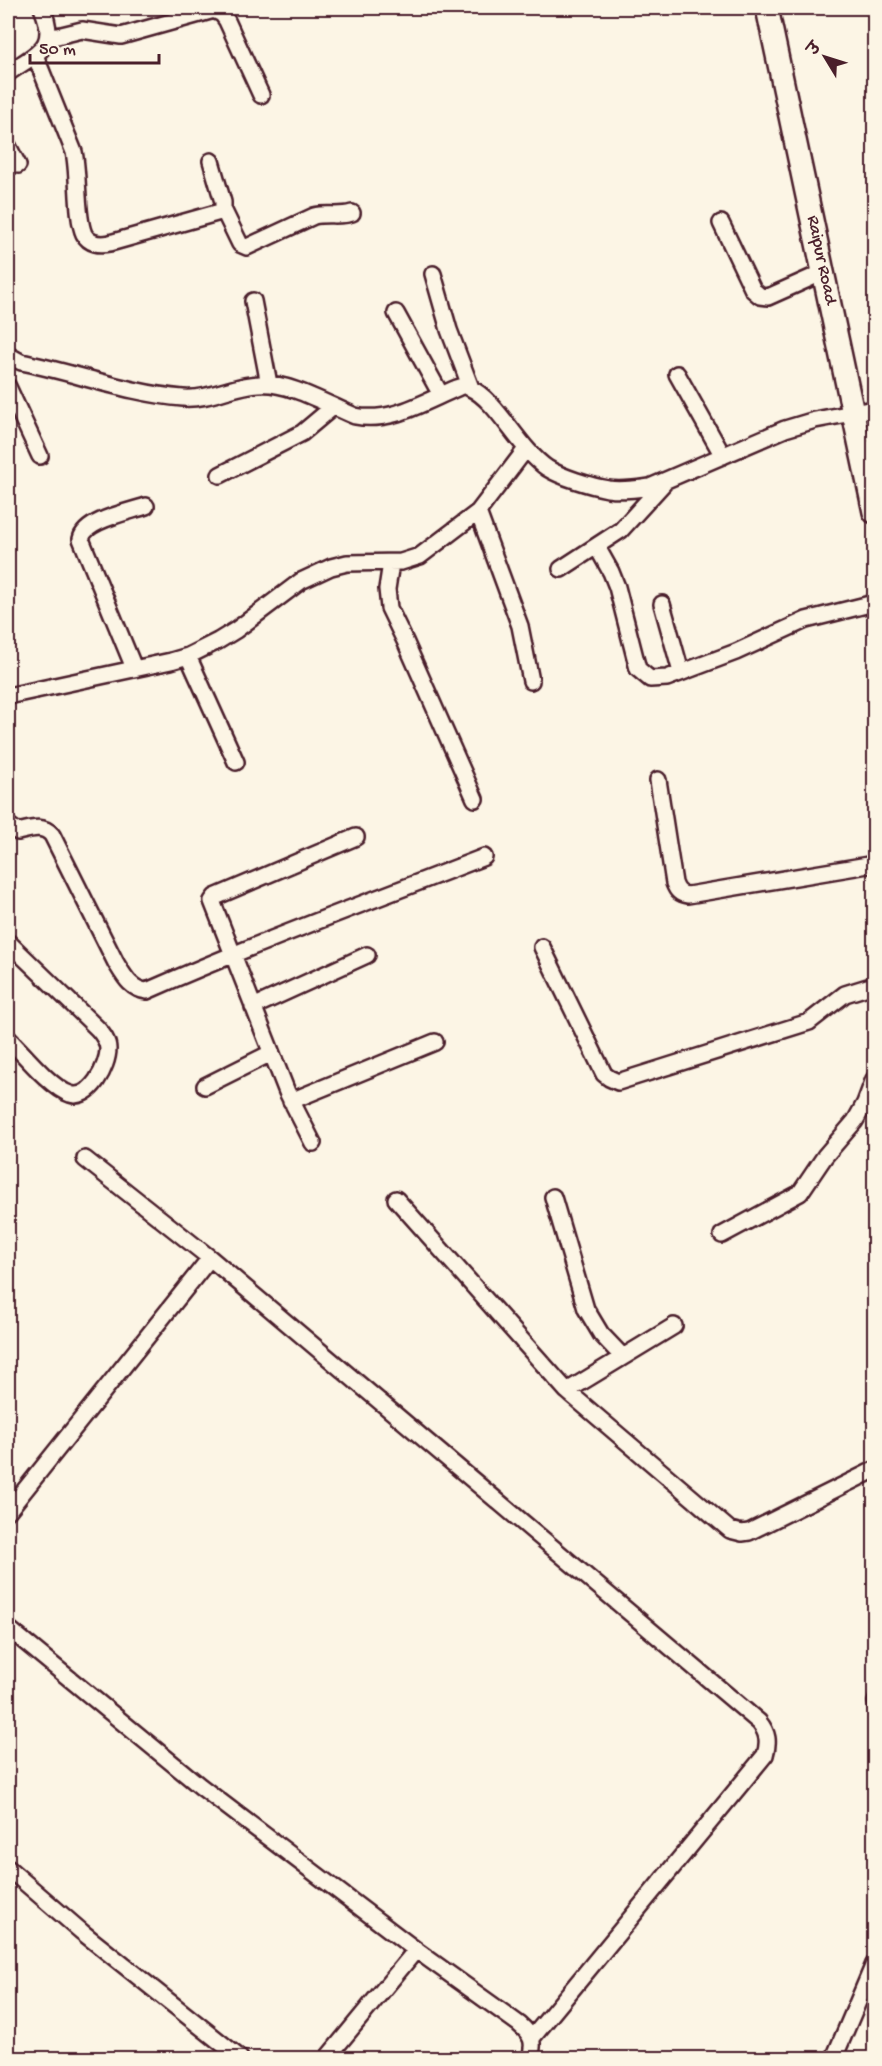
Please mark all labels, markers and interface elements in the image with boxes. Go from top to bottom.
scale bar [30,27,159,65]
north arrow [795,27,855,87]
text: उ [804,39,828,62]
text: 50 m [39,40,76,61]
street label: Raipur Road [801,214,841,308]

